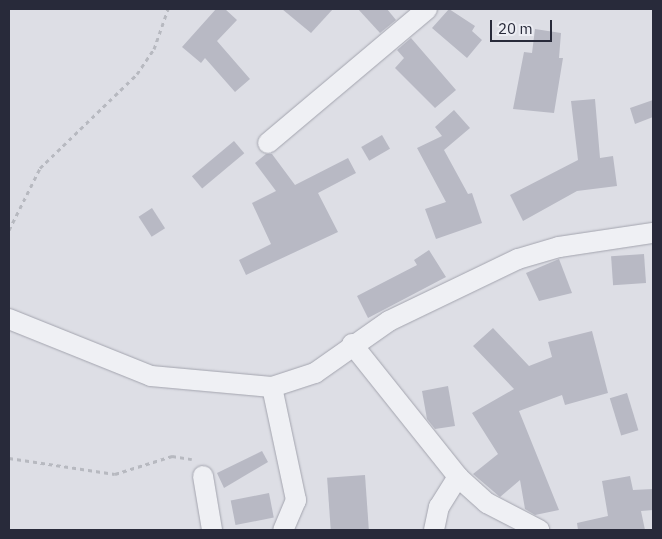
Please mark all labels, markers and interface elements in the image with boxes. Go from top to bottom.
scale bar [492,10,554,42]
text: 20 m [498,19,533,38]

